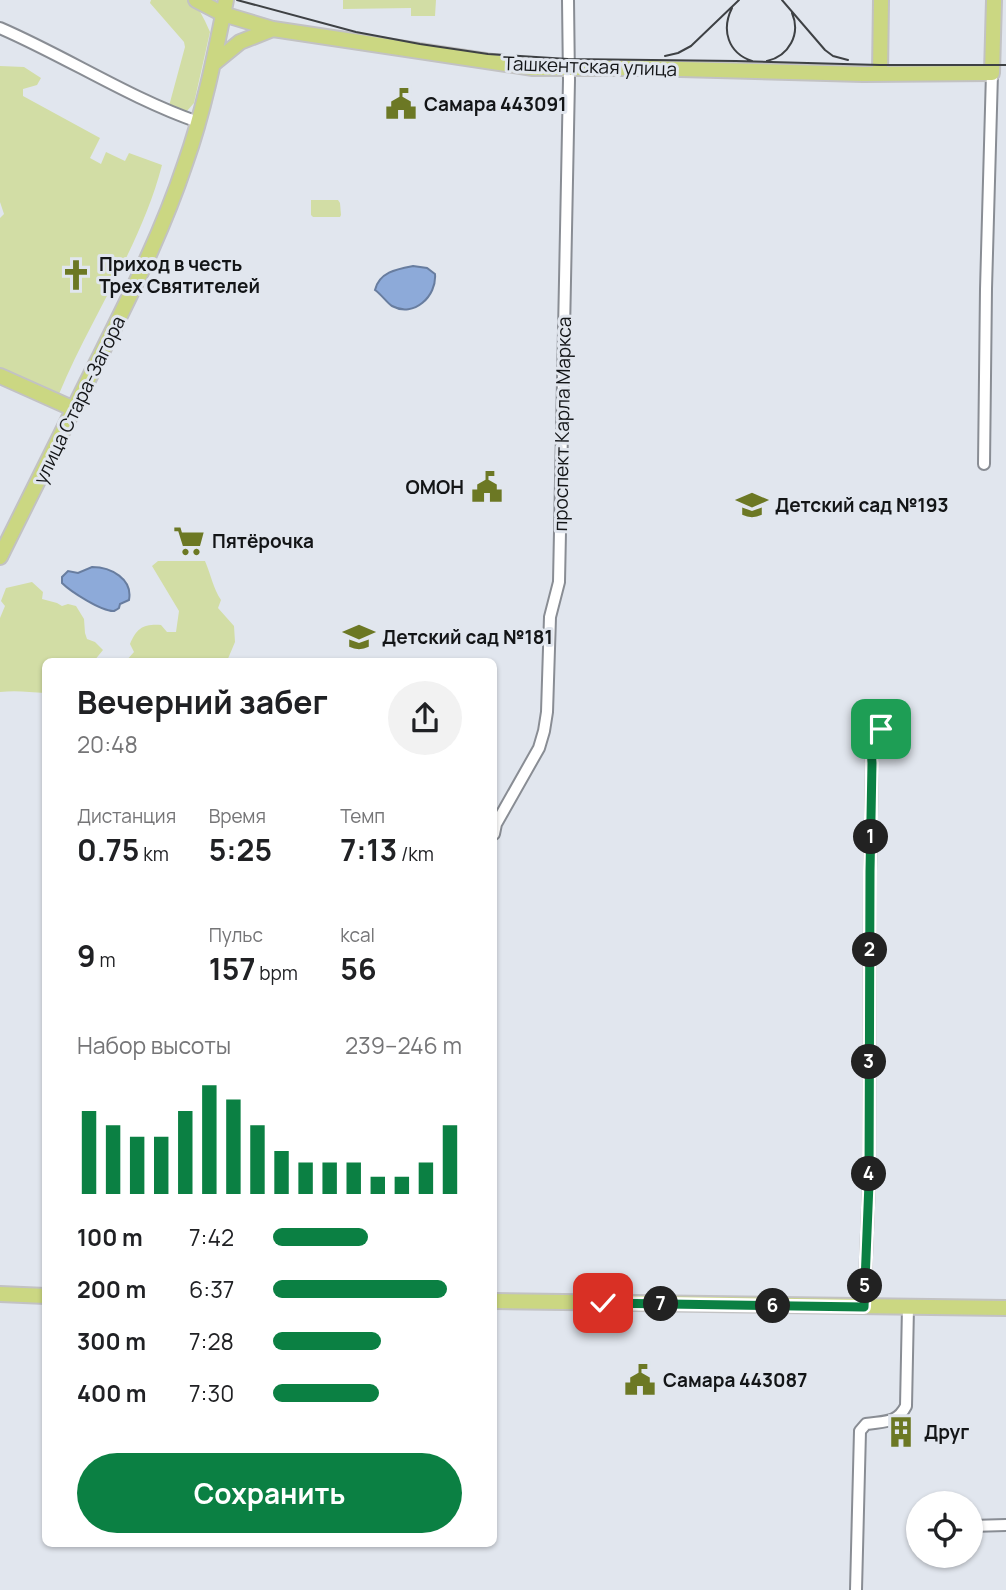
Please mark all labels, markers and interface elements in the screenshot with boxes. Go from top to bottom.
street label: Ташкентская улица [502,50,678,82]
public building icon: Самара 443091 [384,87,418,121]
place label: Самара 443091 [424,91,567,117]
place label: Приход в честь Трех Святителей [99,251,260,299]
church icon: Приход в честь Трех Святителей [59,258,93,292]
street label: улица Стара-Загора [27,312,131,488]
street label: проспект Карла Маркса [547,316,577,532]
public building icon: ОМОН [470,470,504,504]
place label: ОМОН [406,474,464,500]
school or university icon: Детский сад №193 [735,488,769,522]
place label: Детский сад №193 [775,492,949,518]
supermarket icon: Пятёрочка [172,524,206,558]
place label: Пятёрочка [212,528,314,554]
school or university icon: Детский сад №181 [342,620,376,654]
place label: Детский сад №181 [382,624,553,650]
text: Вечерний забег [77,680,328,724]
button: share [388,681,462,755]
pin [851,699,911,759]
icon: arrive [862,710,900,748]
text: 20:48 [77,728,138,760]
text: Дистанция [77,803,176,829]
text: Время [209,803,266,829]
text: Темп [340,803,385,829]
pin: 1 [854,820,888,854]
text: 1 [866,823,875,849]
text: 0.75 [77,829,139,870]
text: 5:25 [209,829,272,870]
text: 7:13 [340,829,397,870]
text: km [139,841,169,867]
text: /km [397,841,434,867]
text: Пульс [209,922,263,948]
text: kcal [340,922,375,948]
pin: 2 [852,932,888,968]
text: 9 [77,935,96,976]
text: 2 [864,936,875,962]
text: m [96,947,116,973]
text: 157 [209,948,255,989]
text: 56 [340,948,377,989]
text: bpm [255,960,298,986]
text: Набор высоты [77,1029,231,1061]
text: 239–246 m [345,1029,462,1061]
pin: 3 [852,1044,886,1080]
text: 3 [863,1048,874,1074]
pin: 4 [852,1156,886,1192]
text: 4 [863,1160,874,1186]
text: 100 m [77,1221,143,1253]
text: 7:42 [189,1221,234,1253]
pin: 5 [848,1268,882,1304]
text: 5 [859,1272,870,1298]
text: 200 m [77,1273,146,1305]
text: 6:37 [189,1273,234,1305]
pin [573,1273,633,1333]
icon: check [584,1284,622,1322]
pin: 7 [644,1286,678,1322]
pin: 6 [756,1288,790,1324]
text: 7 [655,1290,666,1316]
text: 6 [767,1292,778,1318]
text: 300 m [77,1325,146,1357]
text: 7:28 [189,1325,234,1357]
public building icon: Самара 443087 [623,1363,657,1397]
place label: Самара 443087 [663,1367,807,1393]
text: 400 m [77,1377,147,1409]
text: 7:30 [189,1377,234,1409]
building icon: Друг [884,1415,918,1449]
place label: Друг [924,1419,969,1445]
button: Сохранить [77,1453,462,1533]
map controls [906,1491,983,1568]
button: locate [906,1491,983,1568]

